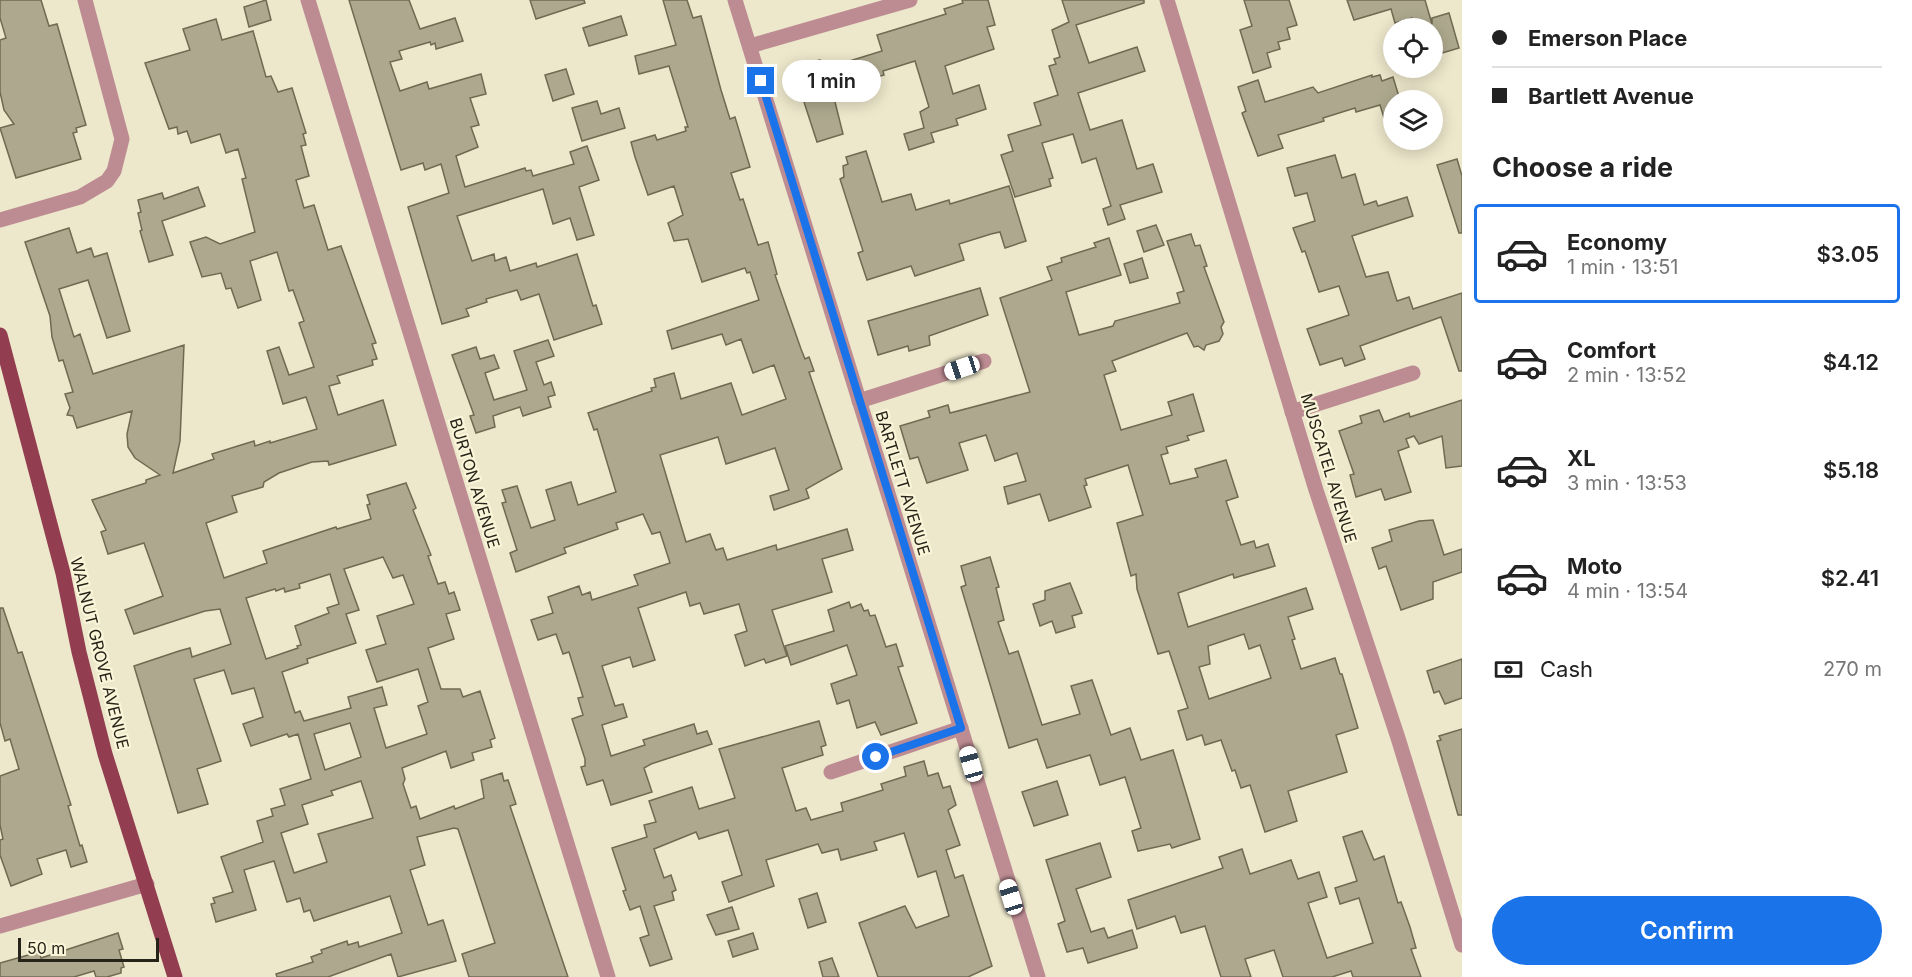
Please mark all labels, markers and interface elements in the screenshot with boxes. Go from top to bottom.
map controls [1383,18,1443,150]
button: locate [1383,18,1443,78]
text: Emerson Place [1528,25,1687,51]
callout: 1 min [782,60,881,102]
route end [747,67,774,94]
text: 1 min [807,69,856,93]
text: Bartlett Avenue [1528,83,1694,109]
button: layers [1383,90,1443,150]
text: Choose a ride [1492,151,1673,184]
icon: car [1495,227,1549,281]
text: Economy [1567,229,1667,255]
text: $3.05 [1816,241,1879,267]
text: 1 min · 13:51 [1567,255,1679,279]
icon: car [1495,335,1549,389]
text: Comfort [1567,337,1656,363]
text: $4.12 [1823,349,1879,375]
car [942,354,982,382]
text: 2 min · 13:52 [1567,363,1687,387]
street label: MUSCATEL AVENUE [1297,391,1361,545]
street label: BARTLETT AVENUE [871,408,935,558]
street label: BURTON AVENUE [446,415,504,551]
icon: car [1495,443,1549,497]
text: XL [1567,445,1596,471]
text: $5.18 [1823,457,1879,483]
text: 3 min · 13:53 [1567,471,1687,495]
icon: car [1495,551,1549,605]
text: Moto [1567,553,1622,579]
street label: WALNUT GROVE AVENUE [66,555,134,751]
text: $2.41 [1821,565,1879,591]
text: 4 min · 13:54 [1567,579,1688,603]
icon: cash [1492,653,1525,686]
text: Cash [1540,656,1593,682]
text: 270 m [1823,657,1882,681]
route start [862,743,889,770]
car [957,744,985,784]
car [997,877,1025,917]
button: Confirm [1492,896,1882,965]
scale bar [18,935,159,962]
text: 50 m [27,938,65,958]

